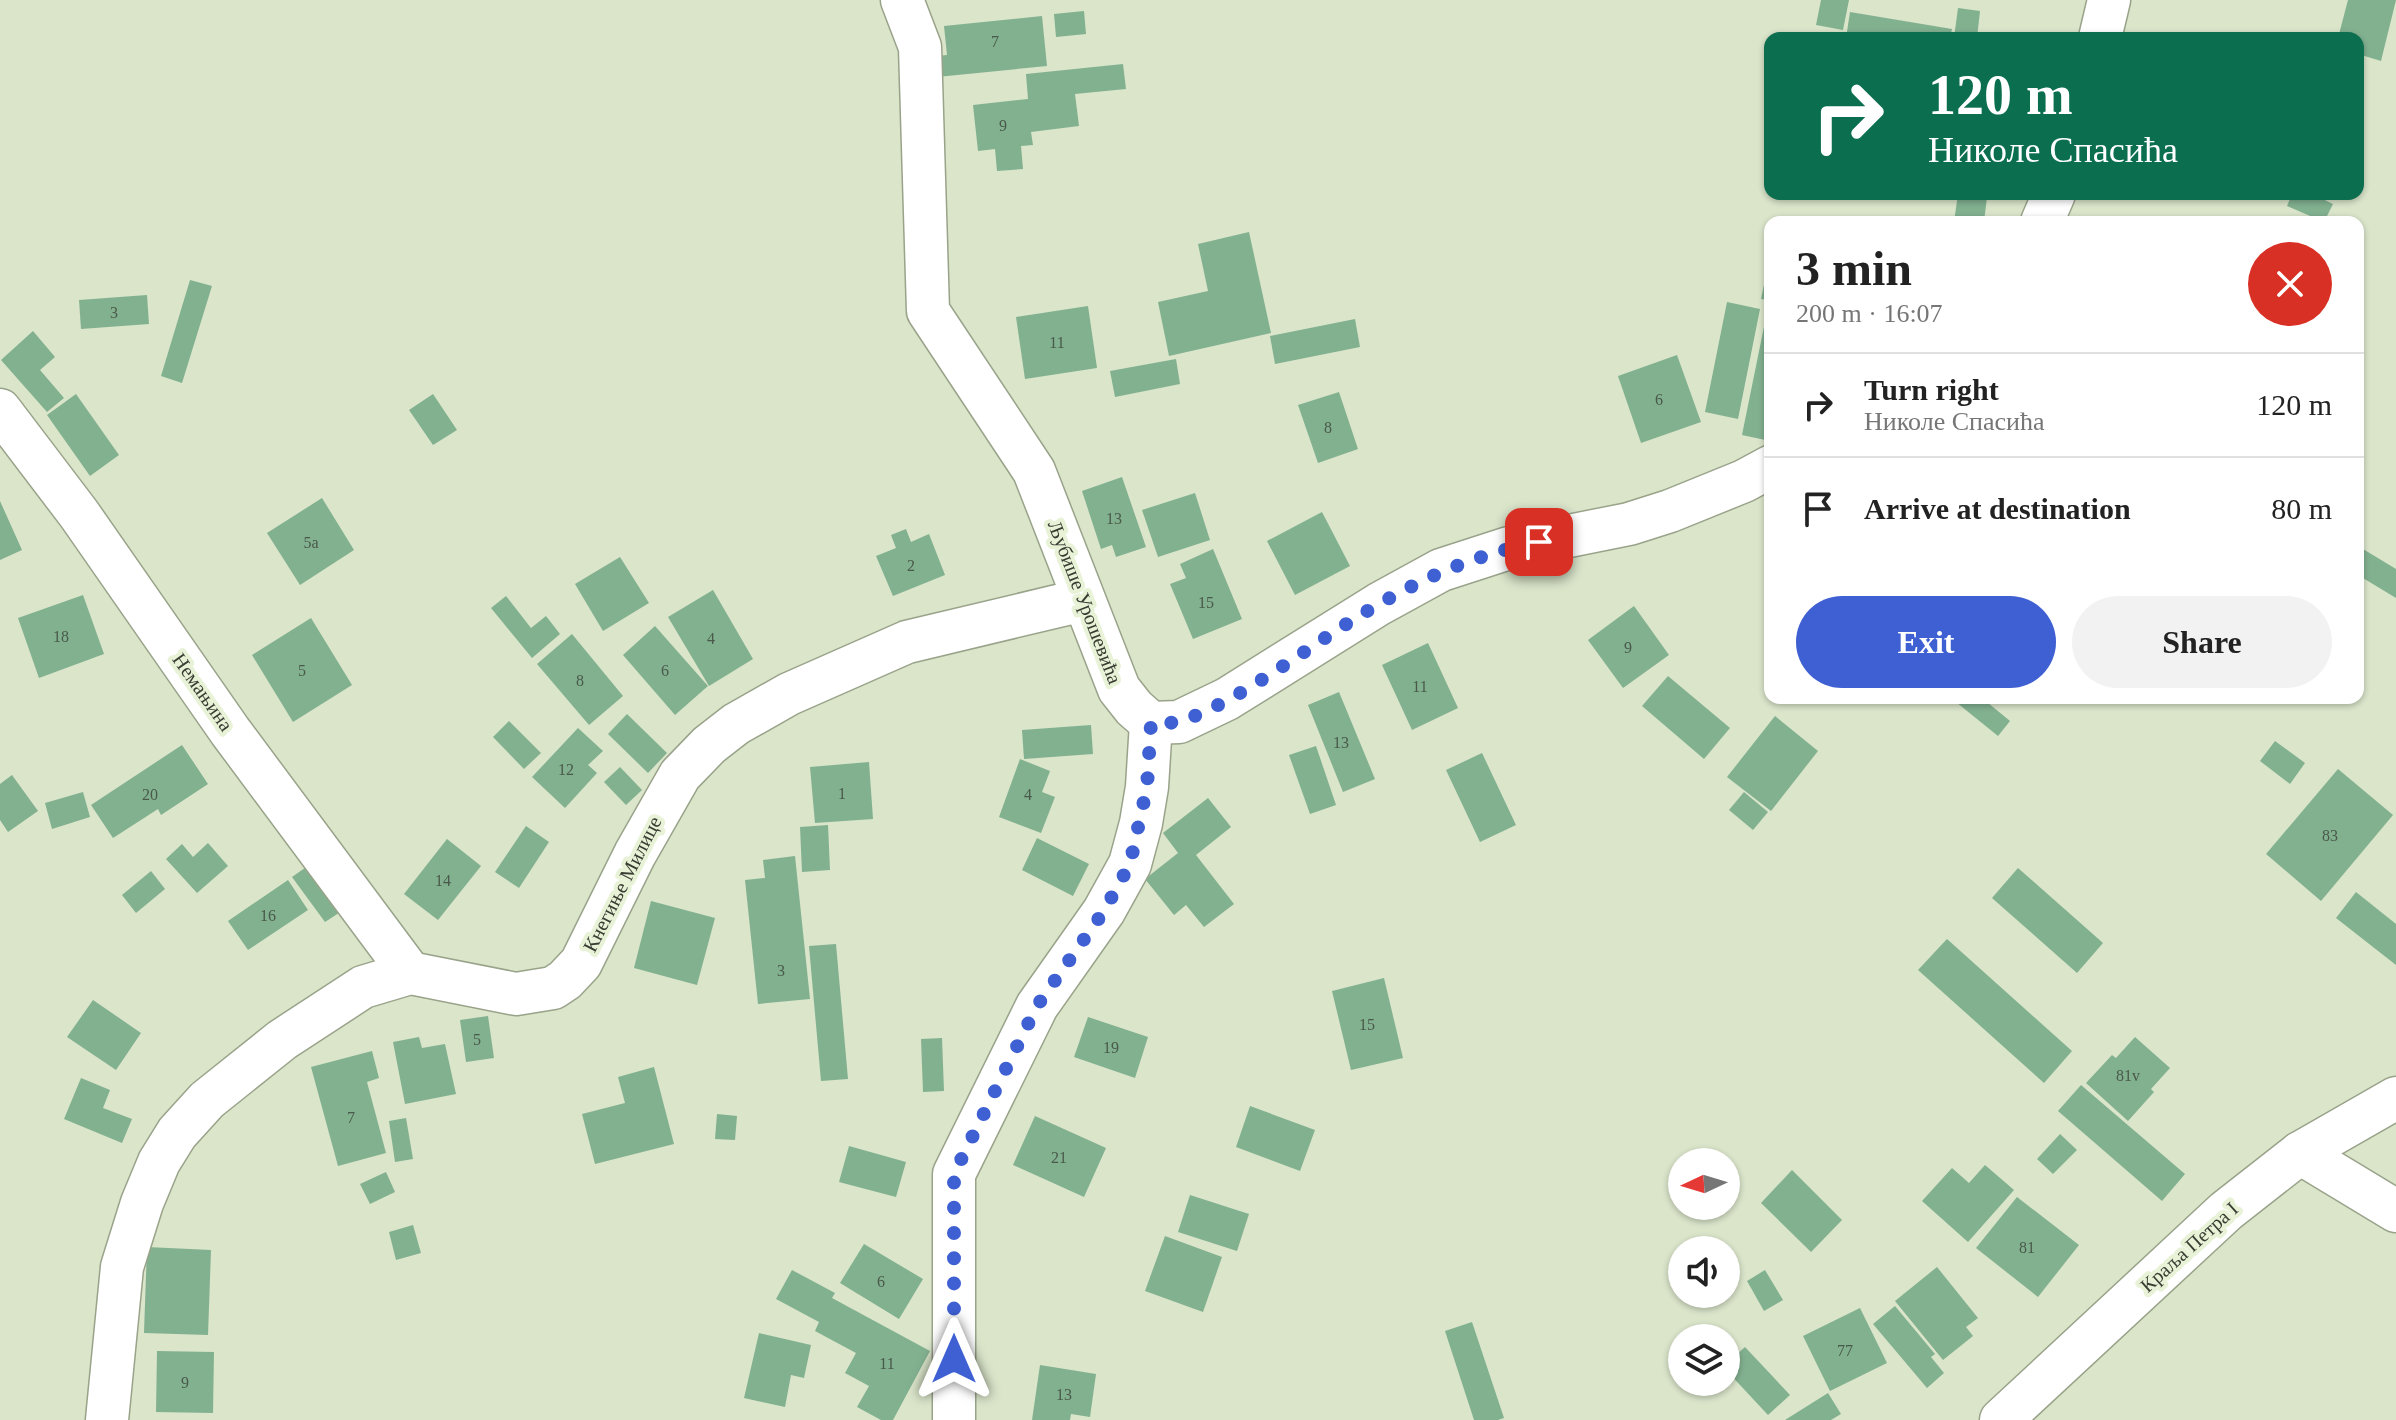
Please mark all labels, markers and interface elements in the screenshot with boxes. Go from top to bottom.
house number: 7 [991,33,999,50]
icon: right [1796,64,1900,168]
text: 120 m [1928,64,2073,126]
house number: 9 [999,117,1007,134]
text: Николе Спасића [1928,130,2178,170]
text: 3 min [1796,242,1912,295]
button: close [2248,242,2332,326]
text: 200 m · 16:07 [1796,299,1943,328]
house number: 3 [110,304,118,321]
house number: 11 [1049,334,1065,351]
text: Turn right [1864,373,1999,406]
icon: right [1796,383,1840,427]
text: 120 m [2256,388,2332,421]
house number: 6 [1655,391,1663,408]
text: Николе Спасића [1864,407,2044,436]
house number: 8 [1324,419,1332,436]
icon: arrive [1796,487,1840,531]
text: Arrive at destination [1864,492,2131,525]
text: 80 m [2271,492,2332,525]
pin [1505,508,1573,576]
house number: 13 [1106,510,1122,527]
street label: Љубише Урошевића [1043,517,1126,687]
icon: arrive [1517,520,1561,564]
house number: 5a [303,534,319,551]
house number: 2 [907,557,915,574]
house number: 15 [1198,594,1214,611]
button: Exit [1796,596,2056,688]
button: Share [2072,596,2332,688]
house number: 18 [53,628,69,645]
house number: 4 [707,630,715,647]
house number: 9 [1624,639,1632,656]
street label: Немањина [168,649,238,735]
house number: 5 [298,662,306,679]
house number: 6 [661,662,669,679]
house number: 8 [576,672,584,689]
house number: 11 [1412,678,1428,695]
house number: 13 [1333,734,1349,751]
house number: 12 [558,761,574,778]
house number: 1 [838,785,846,802]
house number: 20 [142,786,158,803]
house number: 4 [1024,786,1032,803]
street label: Кнегиње Милице [578,813,667,956]
house number: 83 [2322,827,2338,844]
house number: 14 [435,872,451,889]
house number: 16 [260,907,276,924]
house number: 3 [777,962,785,979]
house number: 15 [1359,1016,1375,1033]
house number: 5 [473,1031,481,1048]
house number: 19 [1103,1039,1119,1056]
house number: 81v [2116,1067,2140,1084]
house number: 7 [347,1109,355,1126]
north arrow [1668,1148,1740,1220]
map controls [1668,1148,1740,1396]
house number: 21 [1051,1149,1067,1166]
street label: Краља Петра I [2136,1198,2243,1297]
button: sound [1668,1236,1740,1308]
house number: 81 [2019,1239,2035,1256]
house number: 6 [877,1273,885,1290]
position arrow [912,1317,996,1401]
button: layers [1668,1324,1740,1396]
house number: 77 [1837,1342,1853,1359]
house number: 11 [879,1355,895,1372]
house number: 9 [181,1374,189,1391]
house number: 13 [1056,1386,1072,1403]

